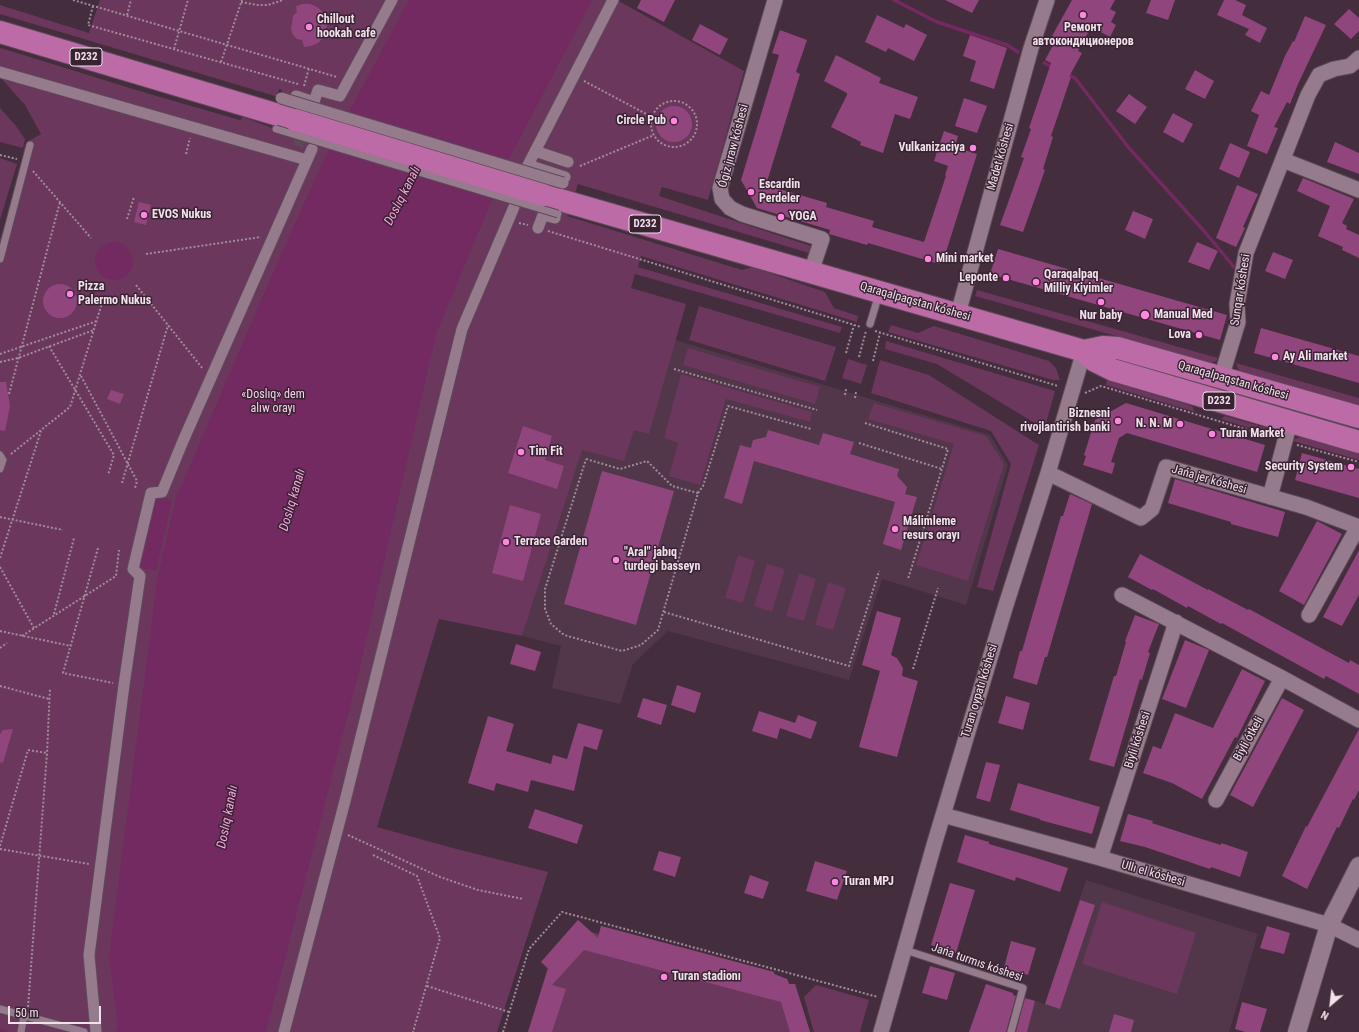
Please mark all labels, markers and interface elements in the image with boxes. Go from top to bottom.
marker: Ремонт автокондиционеров [1078,10,1088,20]
place label: Chillout hookah cafe [317,13,376,41]
place label: Ремонт автокондиционеров [1032,21,1134,49]
marker: Chillout hookah cafe [304,22,314,32]
road number: D232 [70,48,102,66]
street label: Ógiz jıraw kóshesi [716,103,752,189]
place label: Circle Pub [617,114,666,128]
marker: Circle Pub [669,116,679,126]
street label: Madet kóshesi [985,122,1017,192]
place label: Vulkanizaciya [898,141,965,155]
marker: Vulkanizaciya [968,143,978,153]
water label: Doslıq kanalı [381,164,425,228]
place label: Escardin Perdeler [759,178,800,206]
marker: Escardin Perdeler [746,187,756,197]
place label: EVOS Nukus [152,208,212,222]
marker: EVOS Nukus [139,210,149,220]
place label: YOGA [789,210,817,224]
marker: YOGA [776,212,786,222]
road number: D232 [629,215,661,233]
place label: Mini market [936,252,993,266]
street label: Sunqar kóshesi [1228,253,1254,327]
marker: Mini market [923,254,933,264]
place label: Qaraqalpaq Milliy Kiyimler [1044,268,1113,296]
place label: Leponte [959,271,998,285]
marker: Leponte [1001,273,1011,283]
marker: Qaraqalpaq Milliy Kiyimler [1031,277,1041,287]
street label: Qaraqalpaqstan kóshesi [858,279,972,325]
place label: Pizza Palermo Nukus [78,280,151,308]
marker: Pizza Palermo Nukus [65,289,75,299]
marker: Nur baby [1096,297,1106,307]
place label: Manual Med [1154,308,1213,322]
place label: Nur baby [1080,309,1122,323]
marker: Manual Med [1139,309,1151,321]
place label: Lova [1168,328,1191,342]
marker: Lova [1194,330,1204,340]
place label: Ay Ali market [1283,350,1348,364]
marker: Ay Ali market [1270,352,1280,362]
street label: Qaraqalpaqstan kóshesi [1176,358,1290,404]
park label: «Doslıq» dem alıw orayı [241,388,305,416]
road number: D232 [1203,392,1235,410]
place label: Biznesni rivojlantirish banki [1020,407,1110,435]
marker: Biznesni rivojlantirish banki [1113,416,1123,426]
place label: N. N. M [1136,417,1172,431]
marker: N. N. M [1175,419,1185,429]
place label: Turan Market [1220,427,1284,441]
marker: Turan Market [1207,429,1217,439]
place label: Tim Fit [529,445,563,459]
marker: Tim Fit [516,447,526,457]
place label: Security System [1265,460,1343,474]
street label: Jańa jer kóshesi [1170,462,1248,498]
marker: Security System [1346,462,1356,472]
water label: Doslıq kanalı [277,467,309,533]
place label: Málimleme resurs orayı [903,515,960,543]
marker: Málimleme resurs orayı [890,524,900,534]
place label: Terrace Garden [514,535,587,549]
marker: Terrace Garden [501,537,511,547]
place label: "Aral" jabıq turdegi basseyn [624,546,700,574]
marker: "Aral" jabıq turdegi basseyn [611,555,621,565]
street label: Turan oypatı kóshesi [959,642,1001,740]
street label: Biyli kóshesi [1122,710,1154,770]
street label: Biyli ótkeli [1231,714,1267,764]
water label: Doslıq kanalı [214,784,242,850]
street label: Ullı el kóshesi [1120,858,1186,890]
place label: Turan MPJ [843,875,894,889]
marker: Turan MPJ [830,877,840,887]
street label: Jańa turmıs kóshesi [930,941,1024,985]
place label: Turan stadionı [672,970,741,984]
marker: Turan stadionı [659,972,669,982]
north arrow [1311,984,1351,1024]
scale bar [10,998,103,1024]
text: 50 m [15,1006,39,1020]
text: N [1319,1008,1331,1022]

